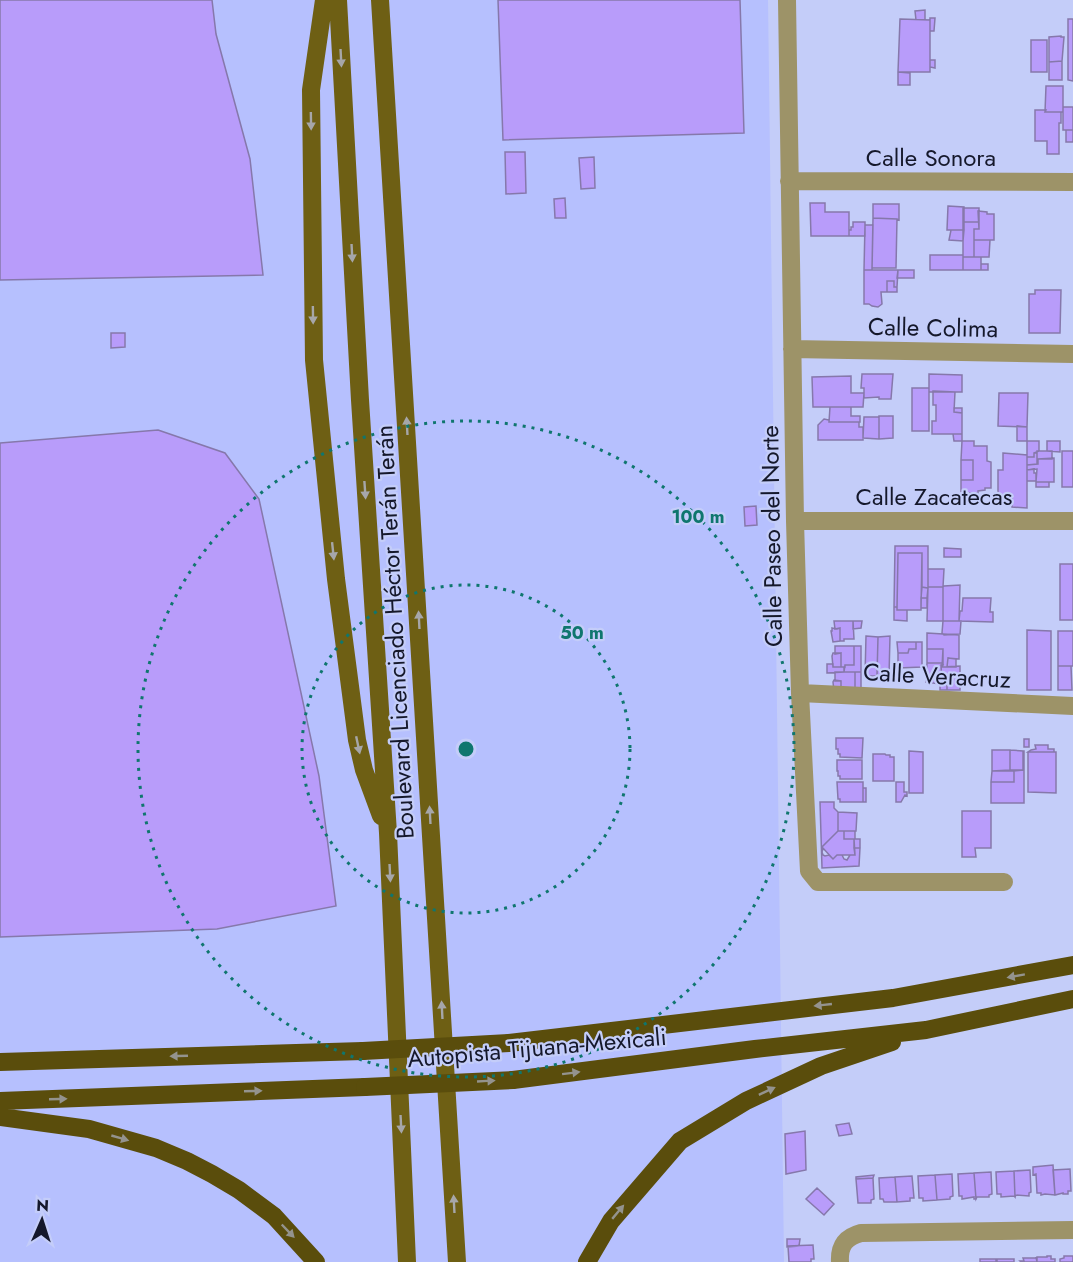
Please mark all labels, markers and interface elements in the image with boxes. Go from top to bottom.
one-way arrow [337,49,346,68]
one-way arrow [306,111,316,130]
street label: Calle Sonora [866,140,996,175]
one-way arrow [347,244,356,263]
one-way arrow [308,306,318,325]
street label: Calle Colima [868,309,998,346]
one-way arrow [402,416,412,435]
street label: Boulevard Licenciado Héctor Terán Terán [366,424,423,840]
street label: Calle Paseo del Norte [752,425,791,647]
street label: Calle Zacatecas [855,479,1013,514]
one-way arrow [361,480,370,499]
text: 100 m [671,504,725,530]
one-way arrow [329,542,338,561]
one-way arrow [414,611,423,630]
text: 50 m [560,620,604,646]
street label: Calle Veracruz [862,654,1012,697]
one-way arrow [354,736,363,755]
centre of rings [456,739,476,759]
one-way arrow [426,805,435,824]
one-way arrow [385,863,394,882]
one-way arrow [1006,972,1025,981]
one-way arrow [437,1000,447,1019]
one-way arrow [813,1001,832,1010]
street label: Autopista Tijuana-Mexicali [406,1019,668,1076]
one-way arrow [169,1051,188,1061]
one-way arrow [561,1068,580,1078]
one-way arrow [477,1077,496,1086]
one-way arrow [759,1086,777,1096]
one-way arrow [244,1087,263,1096]
one-way arrow [49,1095,68,1104]
one-way arrow [396,1115,405,1134]
one-way arrow [110,1133,129,1143]
north arrow [12,1190,72,1250]
text: N [36,1194,50,1217]
one-way arrow [449,1194,458,1213]
one-way arrow [611,1205,624,1220]
one-way arrow [281,1223,295,1238]

